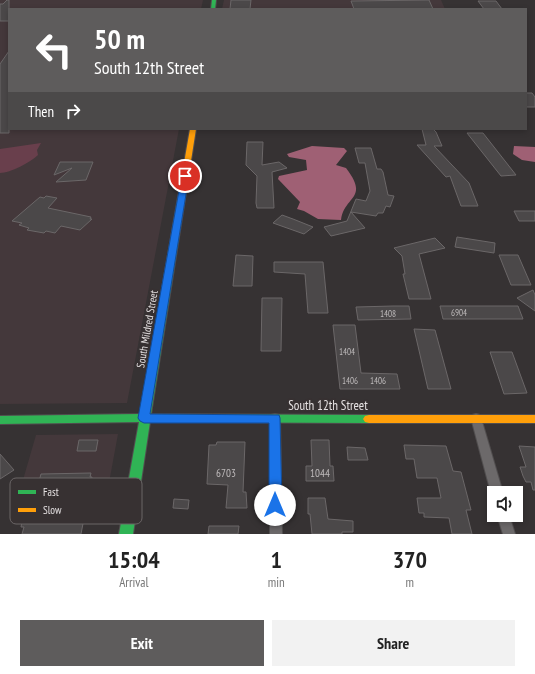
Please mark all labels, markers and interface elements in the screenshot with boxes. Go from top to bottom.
text: 50 m [94,20,145,57]
icon: left [28,24,80,76]
text: South 12th Street [94,56,204,79]
icon: right [62,100,84,122]
text: Then [28,102,54,121]
pin [168,159,202,193]
icon: arrive [174,165,196,187]
street label: South Mildred Street [133,289,161,369]
house number: 6904 [451,307,467,318]
house number: 1408 [380,308,396,319]
house number: 1404 [339,346,355,357]
house number: 1406 [342,375,358,386]
house number: 1406 [370,375,386,386]
street label: South 12th Street [288,397,368,414]
house number: 6703 [216,466,236,480]
house number: 1044 [310,466,330,480]
legend [10,478,142,524]
position arrow [254,484,296,526]
text: Fast [43,485,59,499]
map controls [487,486,523,522]
button: sound [487,486,523,522]
text: Slow [43,503,62,517]
text: 15:04 [108,544,160,575]
text: 1 [270,544,282,575]
text: 370 [393,544,427,575]
text: Arrival [119,574,149,591]
text: min [268,574,285,591]
text: m [406,574,414,591]
button: Exit [20,620,264,666]
button: Share [272,620,515,666]

